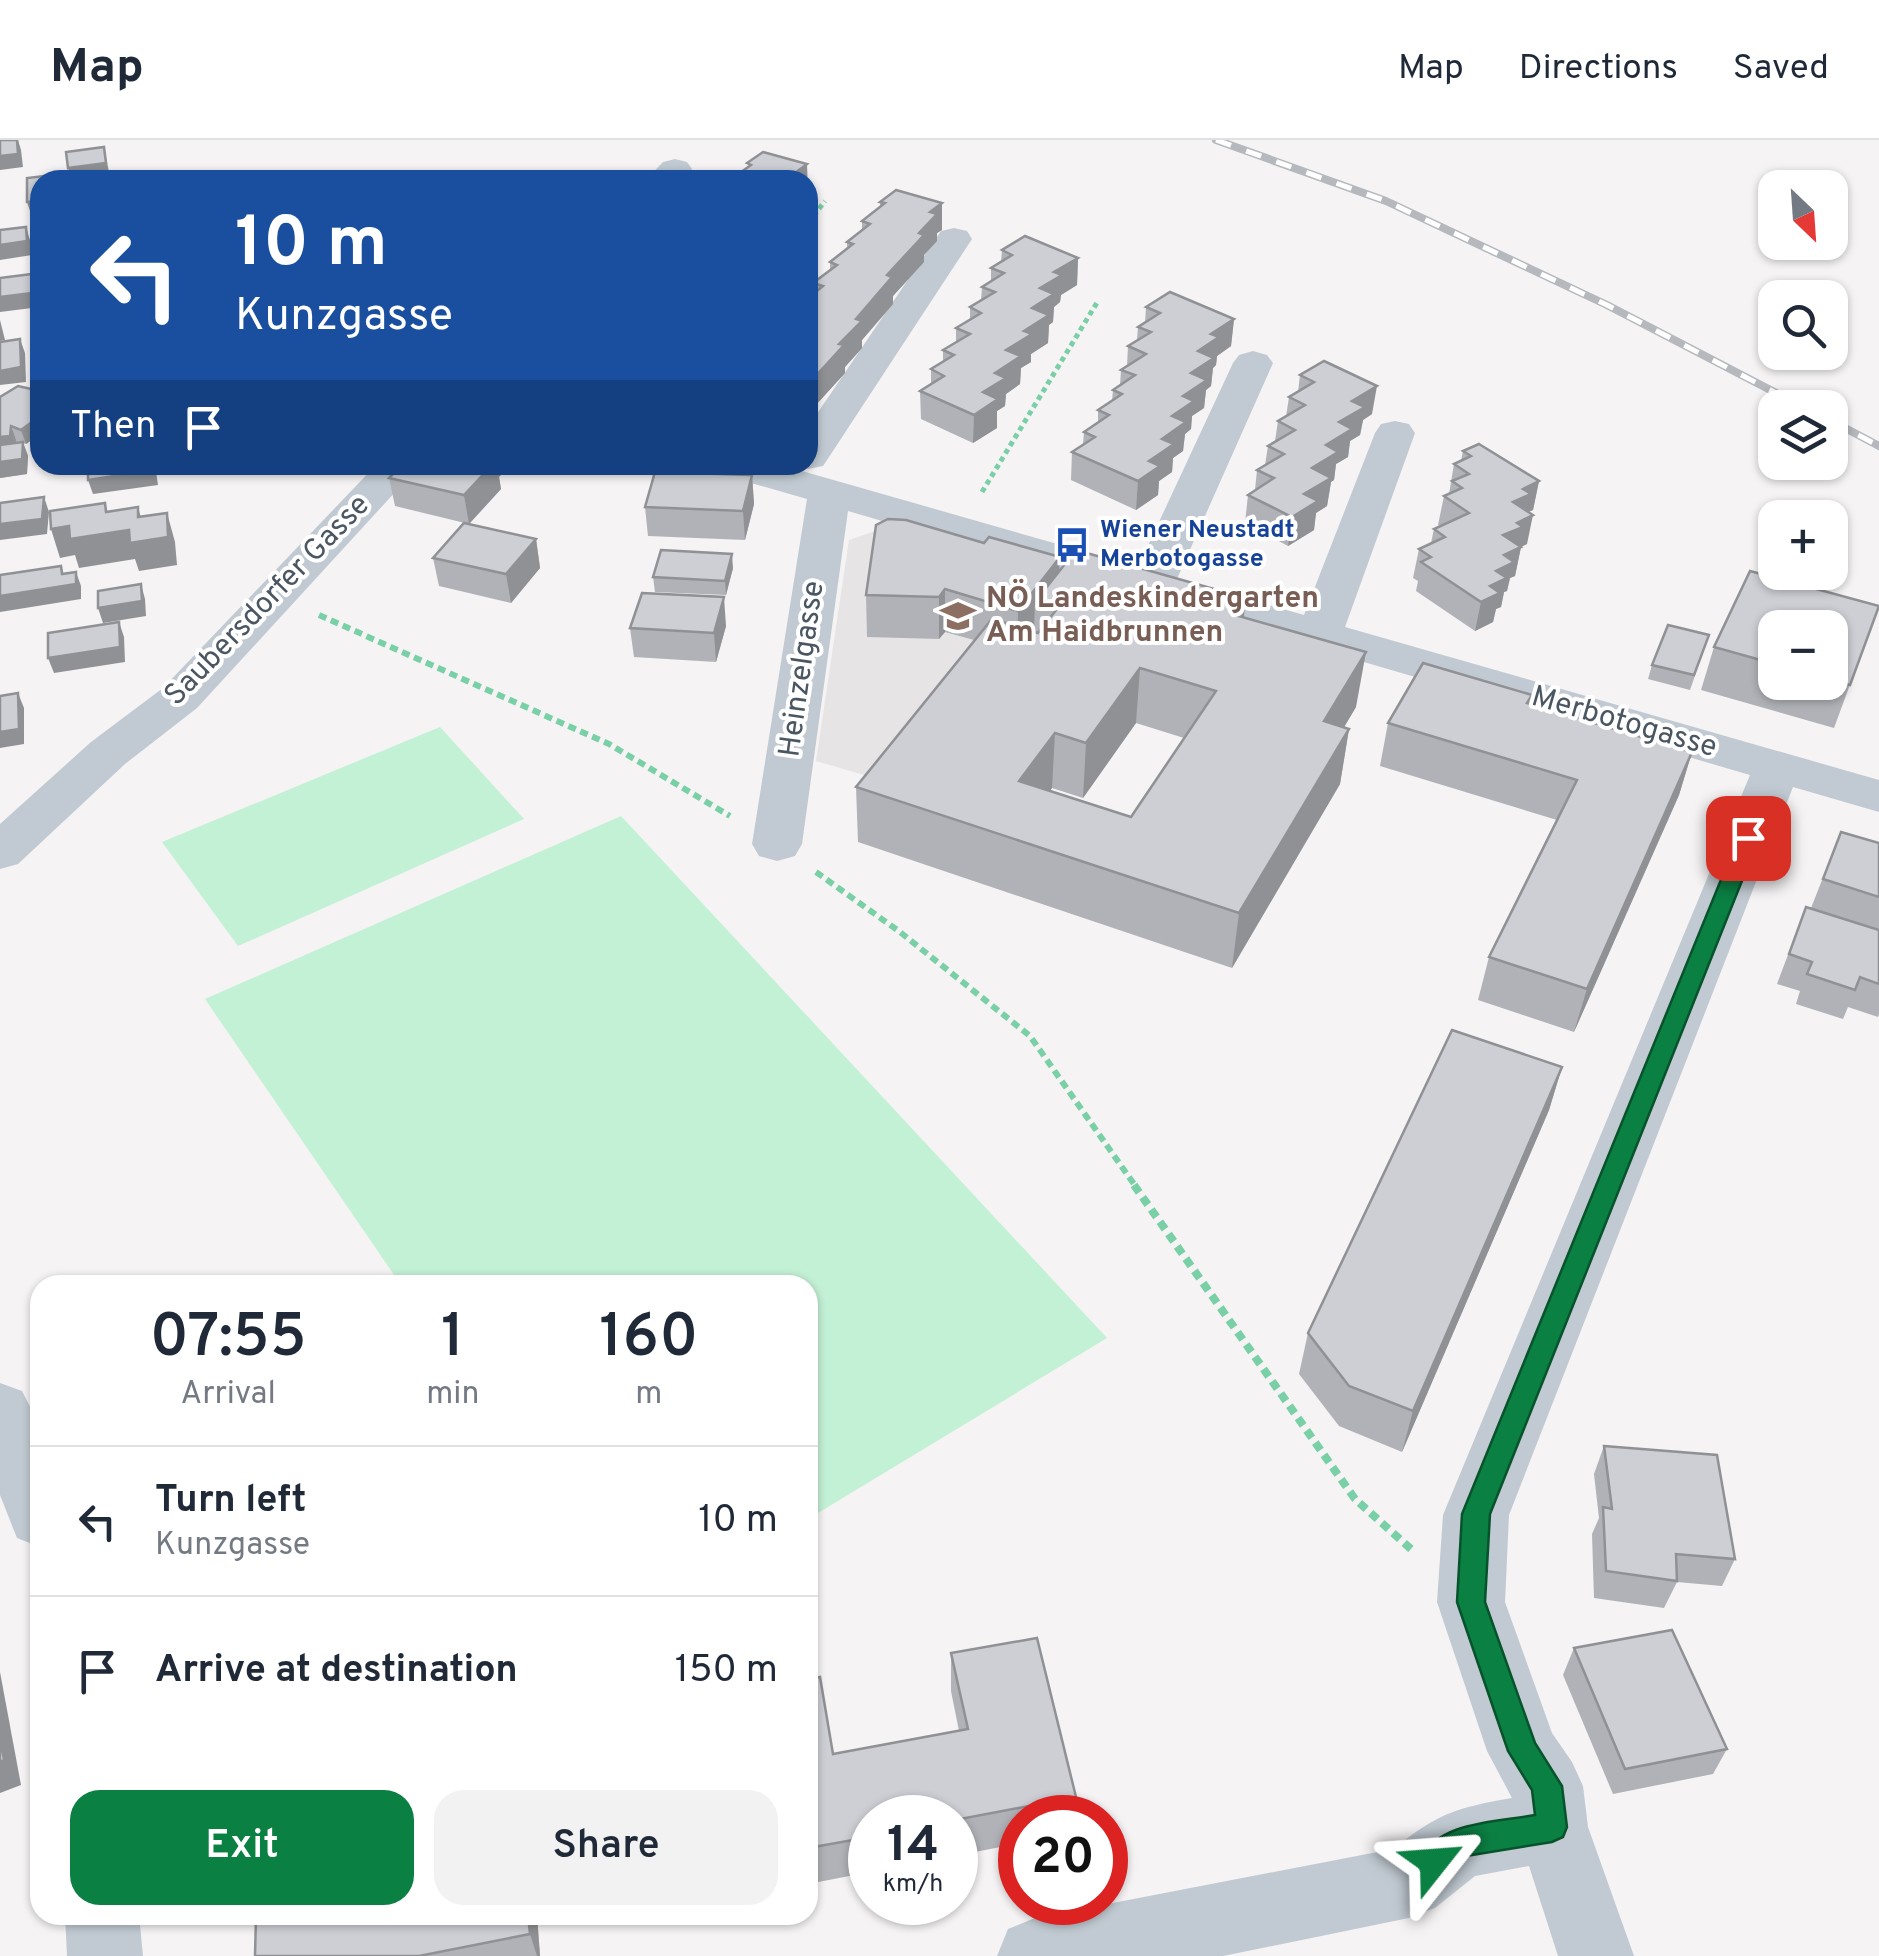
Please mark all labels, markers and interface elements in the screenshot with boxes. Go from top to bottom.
text: Map [50,39,144,99]
text: Map [1398,47,1464,91]
text: Directions [1519,47,1678,91]
text: Saved [1733,47,1829,91]
north arrow [1758,170,1848,260]
map controls [1758,170,1848,700]
text: 10 m [235,202,388,291]
icon: left [70,210,200,340]
button: search [1758,280,1848,370]
text: Kunzgasse [235,289,453,346]
button: layers [1758,390,1848,480]
icon: arrive [176,400,231,455]
text: Then [70,403,156,452]
street label: Saubersdorfer Gasse [158,488,378,714]
button: + [1758,500,1848,590]
place label: Wiener Neustadt Merbotogasse [1100,515,1294,576]
bus stop icon: Wiener Neustadt Merbotogasse [1053,526,1091,564]
place label: NÖ Landeskindergarten Am Haidbrunnen [986,578,1319,652]
street label: Heinzelgasse [772,579,834,759]
school or university icon: NÖ Landeskindergarten Am Haidbrunnen [939,597,977,635]
button: − [1758,610,1848,700]
street label: Merbotogasse [1527,679,1721,767]
pin [1706,796,1791,881]
icon: arrive [1721,811,1776,866]
text: 07:55 [150,1302,307,1378]
text: 1 [441,1302,465,1378]
text: 160 [599,1302,698,1378]
text: Arrival [180,1375,276,1415]
text: min [426,1375,479,1415]
text: m [635,1375,662,1415]
text: Turn left [155,1477,307,1526]
icon: left [70,1494,125,1549]
text: 10 m [698,1497,778,1546]
text: Kunzgasse [155,1526,310,1566]
icon: arrive [70,1644,125,1699]
text: Arrive at destination [155,1647,518,1696]
text: 150 m [675,1647,778,1696]
button: Exit [70,1790,414,1905]
button: Share [434,1790,778,1905]
speed limit sign: 20 [998,1795,1128,1925]
position arrow [1382,1810,1486,1914]
text: 14 [887,1816,939,1879]
text: km/h [883,1869,943,1901]

